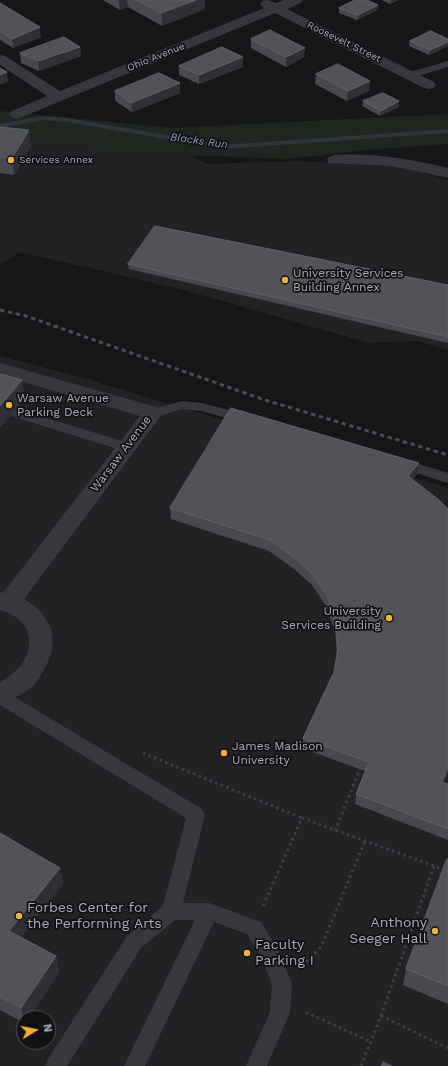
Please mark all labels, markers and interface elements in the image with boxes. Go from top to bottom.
street label: Roosevelt Street [305,19,383,65]
street label: Ohio Avenue [125,40,187,74]
water label: Blacks Run [169,130,229,152]
place label: Services Annex [19,154,93,166]
marker: Services Annex [6,155,16,165]
place label: University Services Building Annex [293,266,404,294]
marker: University Services Building Annex [280,275,290,285]
place label: Warsaw Avenue Parking Deck [17,391,109,419]
marker: Warsaw Avenue Parking Deck [4,400,14,410]
street label: Warsaw Avenue [88,413,154,495]
place label: University Services Building [281,604,381,632]
marker: University Services Building [384,613,394,623]
place label: James Madison University [232,739,323,767]
marker: James Madison University [219,748,229,758]
place label: Forbes Center for the Performing Arts [27,900,162,932]
marker: Forbes Center for the Performing Arts [14,911,24,921]
place label: Anthony Seeger Hall [349,915,427,948]
marker: Anthony Seeger Hall [430,926,440,936]
place label: Faculty Parking I [255,937,314,970]
marker: Faculty Parking I [242,948,252,958]
north arrow [16,1010,56,1050]
text: N [40,1023,54,1033]

